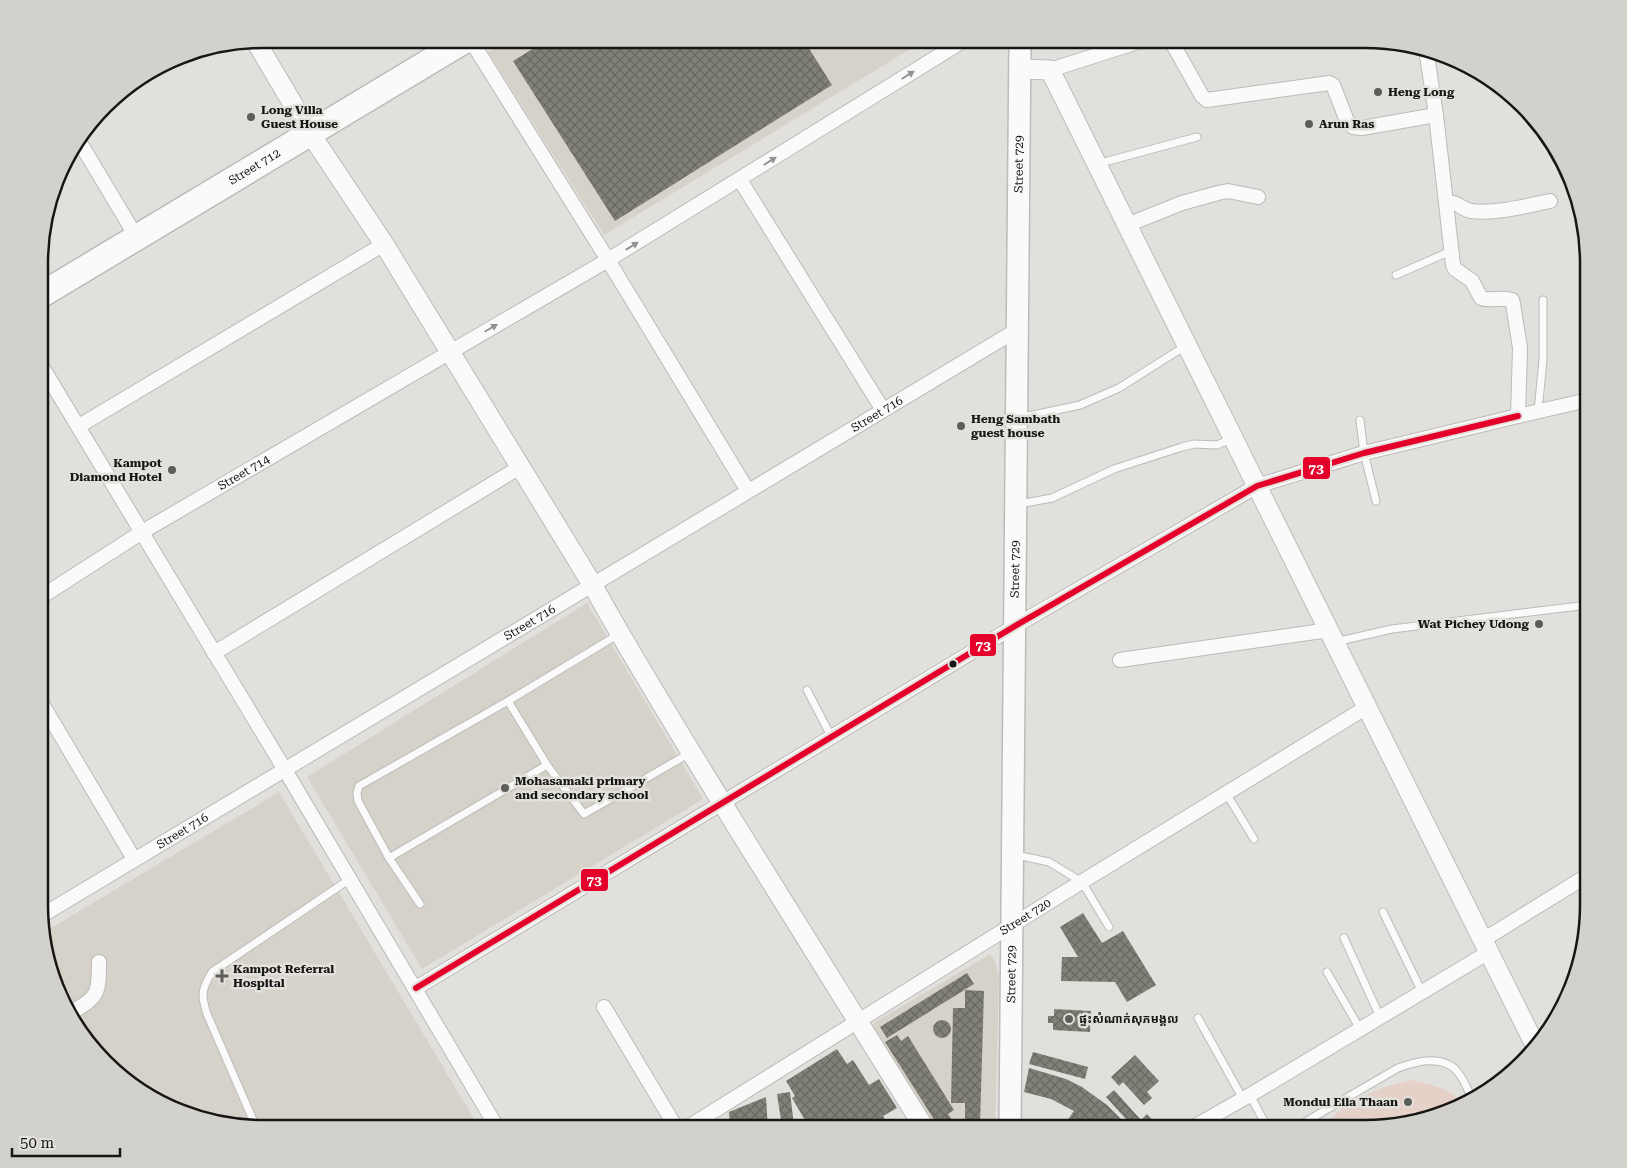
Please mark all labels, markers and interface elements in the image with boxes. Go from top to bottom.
one-way arrow [901,71,915,80]
place label: Heng Long [1388,85,1455,99]
marker: Heng Long [1372,86,1384,98]
place label: Long Villa Guest House [261,103,338,131]
marker: Long Villa Guest House [245,111,257,123]
place label: Arun Ras [1319,117,1374,131]
marker: Arun Ras [1303,118,1315,130]
street label: Street 729 [1012,135,1026,193]
street label: Street 712 [226,146,283,188]
one-way arrow [764,157,777,166]
one-way arrow [625,242,638,251]
one-way arrow [485,324,498,333]
street label: Street 716 [849,393,905,435]
place label: Heng Sambath guest house [970,412,1060,440]
marker: Heng Sambath guest house [955,420,967,432]
street label: Street 714 [215,452,272,493]
place label: Kampot Diamond Hotel [70,456,162,484]
line badge: 73 [1302,456,1331,480]
text: 73 [1308,460,1324,476]
marker: Kampot Diamond Hotel [166,464,178,476]
street label: Street 729 [1008,540,1022,598]
street label: Street 716 [501,602,558,643]
place label: Wat Pichey Udong [1418,617,1530,631]
marker: Wat Pichey Udong [1533,618,1545,630]
line badge: 73 [969,633,997,657]
text: 73 [975,637,991,653]
unlabelled marker [948,659,958,669]
place label: Mohasamaki primary and secondary school [515,774,649,802]
marker: Mohasamaki primary and secondary school [499,782,511,794]
street label: Street 716 [154,810,211,852]
line badge: 73 [580,868,609,892]
text: 73 [586,872,602,888]
street label: Street 720 [997,896,1054,938]
street label: Street 729 [1004,945,1019,1003]
place label: Kampot Referral Hospital [233,962,334,990]
marker: Kampot Referral Hospital [215,969,229,983]
place label: ផ្ទះសំណាក់សុភមង្គល [1079,1012,1179,1026]
marker: ផ្ទះសំណាក់សុភមង្គល [1063,1013,1075,1025]
place label: Mondul Eila Thaan [1283,1095,1398,1109]
marker: Mondul Eila Thaan [1402,1096,1414,1108]
scale bar [12,1126,120,1158]
text: 50 m [20,1134,55,1152]

